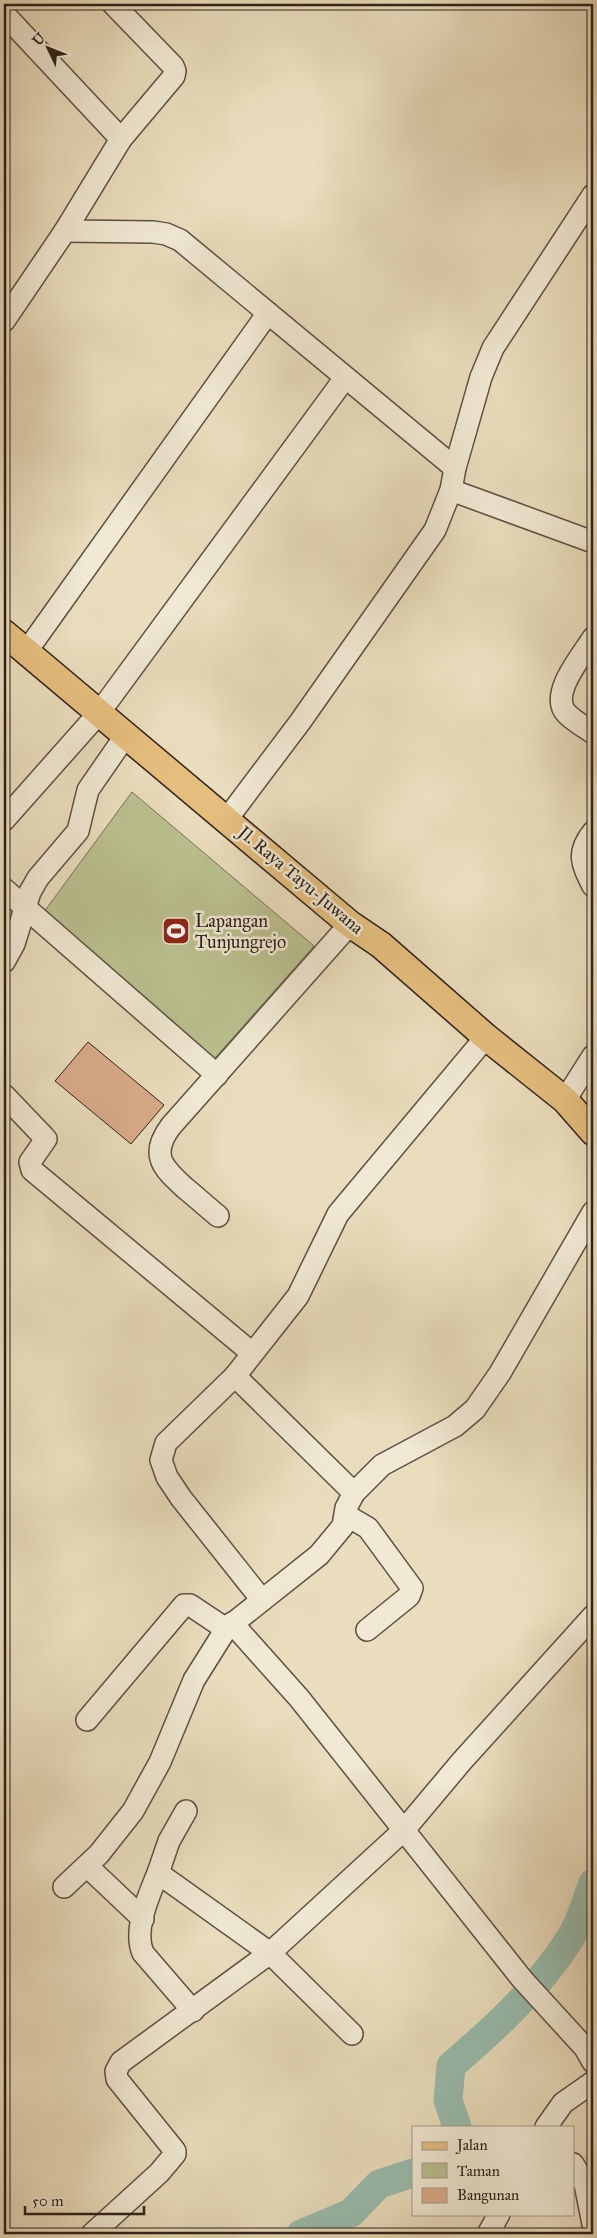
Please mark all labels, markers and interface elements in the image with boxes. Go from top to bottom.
north arrow [22,22,72,72]
text: U [29,29,49,49]
street label: Jl. Raya Tayu-Juwana [232,820,368,940]
place label: Lapangan Tunjungrejo [195,910,286,954]
sports icon: Lapangan Tunjungrejo [161,916,191,946]
legend [412,2126,574,2216]
text: Jalan [455,2136,488,2155]
text: Taman [457,2162,500,2180]
scale bar [25,2183,144,2215]
text: Bangunan [457,2186,519,2204]
text: 50 m [32,2192,64,2210]

